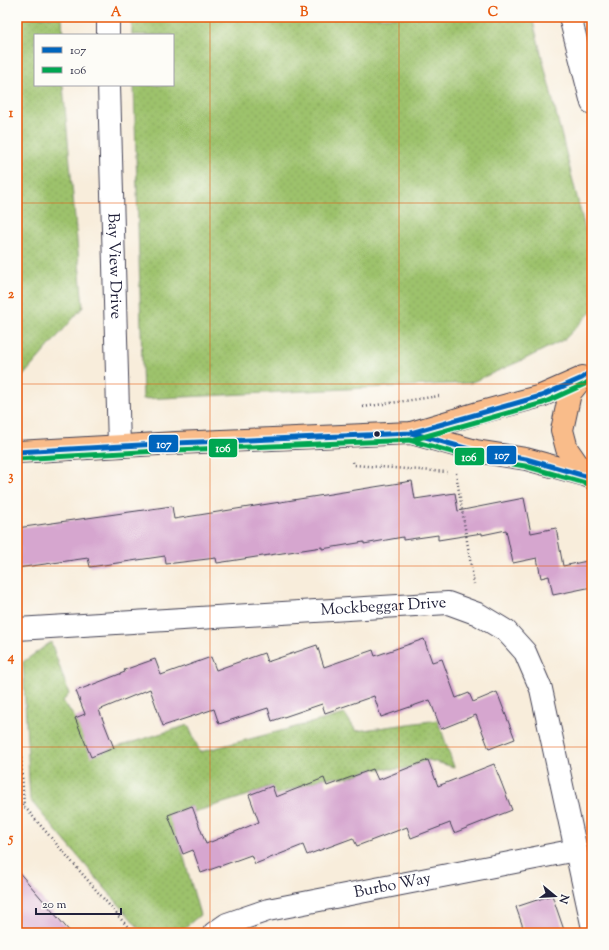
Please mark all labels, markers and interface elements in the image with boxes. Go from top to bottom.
text: A [111,4,122,22]
text: B [300,4,309,22]
text: C [488,4,498,22]
legend [34,34,174,86]
text: 107 [70,42,86,60]
text: 106 [70,62,86,80]
text: 1 [9,105,14,123]
street label: Bay View Drive [101,213,127,319]
text: 2 [8,286,15,304]
unlabelled marker [372,429,382,439]
line badge: 107 [148,434,179,453]
text: 107 [156,437,172,453]
line badge: 106 [208,438,238,458]
text: 106 [215,441,231,457]
line badge: 107 [486,445,517,465]
line badge: 106 [454,447,485,466]
text: 107 [494,448,510,464]
text: 106 [461,450,477,466]
text: 3 [8,468,14,486]
street label: Mockbeggar Drive [320,592,447,622]
text: 4 [7,649,15,667]
text: 5 [8,830,14,848]
street label: Burbo Way [352,867,433,904]
north arrow [535,876,575,916]
scale bar [36,890,121,916]
text: N [555,891,573,906]
text: 20 m [42,896,67,914]

